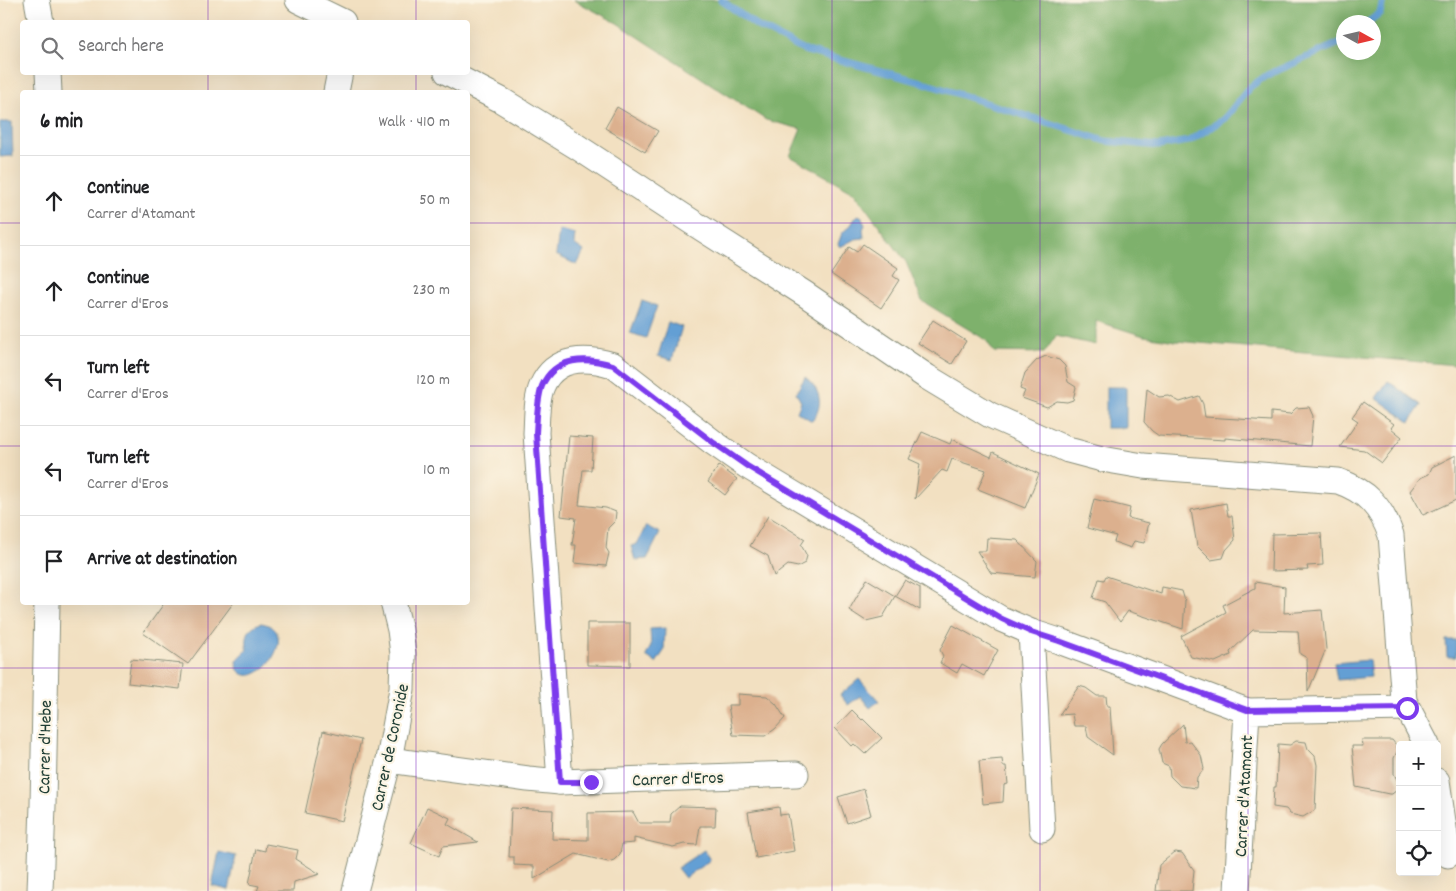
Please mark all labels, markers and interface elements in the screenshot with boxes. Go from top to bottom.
north arrow [1336,15,1381,60]
search box [20,20,470,75]
icon: search [38,34,66,62]
text: Search here [78,34,164,61]
text: 6 min [40,108,83,138]
text: Walk · 410 m [378,111,450,134]
text: Continue [87,176,149,203]
icon: ahead [40,187,68,215]
text: 50 m [419,189,450,212]
text: Carrer d'Atamant [87,203,196,226]
text: Continue [87,266,149,293]
icon: ahead [40,277,68,305]
text: 230 m [413,279,450,302]
text: Carrer d'Eros [87,293,169,316]
text: Turn left [87,356,150,383]
icon: left [40,367,68,395]
text: 120 m [416,369,450,392]
text: Carrer d'Eros [87,383,169,406]
text: Turn left [87,446,150,473]
icon: left [40,457,68,485]
text: 10 m [423,459,450,482]
text: Carrer d'Eros [87,473,169,496]
icon: arrive [40,547,68,575]
text: Arrive at destination [87,547,237,574]
street label: Carrer de Coronide [366,682,417,813]
route start [1396,697,1419,720]
street label: Carrer d'Hebe [33,700,60,794]
street label: Carrer d'Atamant [1230,734,1261,858]
map controls [1396,741,1441,876]
button: + [1396,741,1441,786]
street label: Carrer d'Eros [632,766,724,795]
route end [580,771,603,794]
button: − [1396,786,1441,831]
button: locate [1396,831,1441,876]

